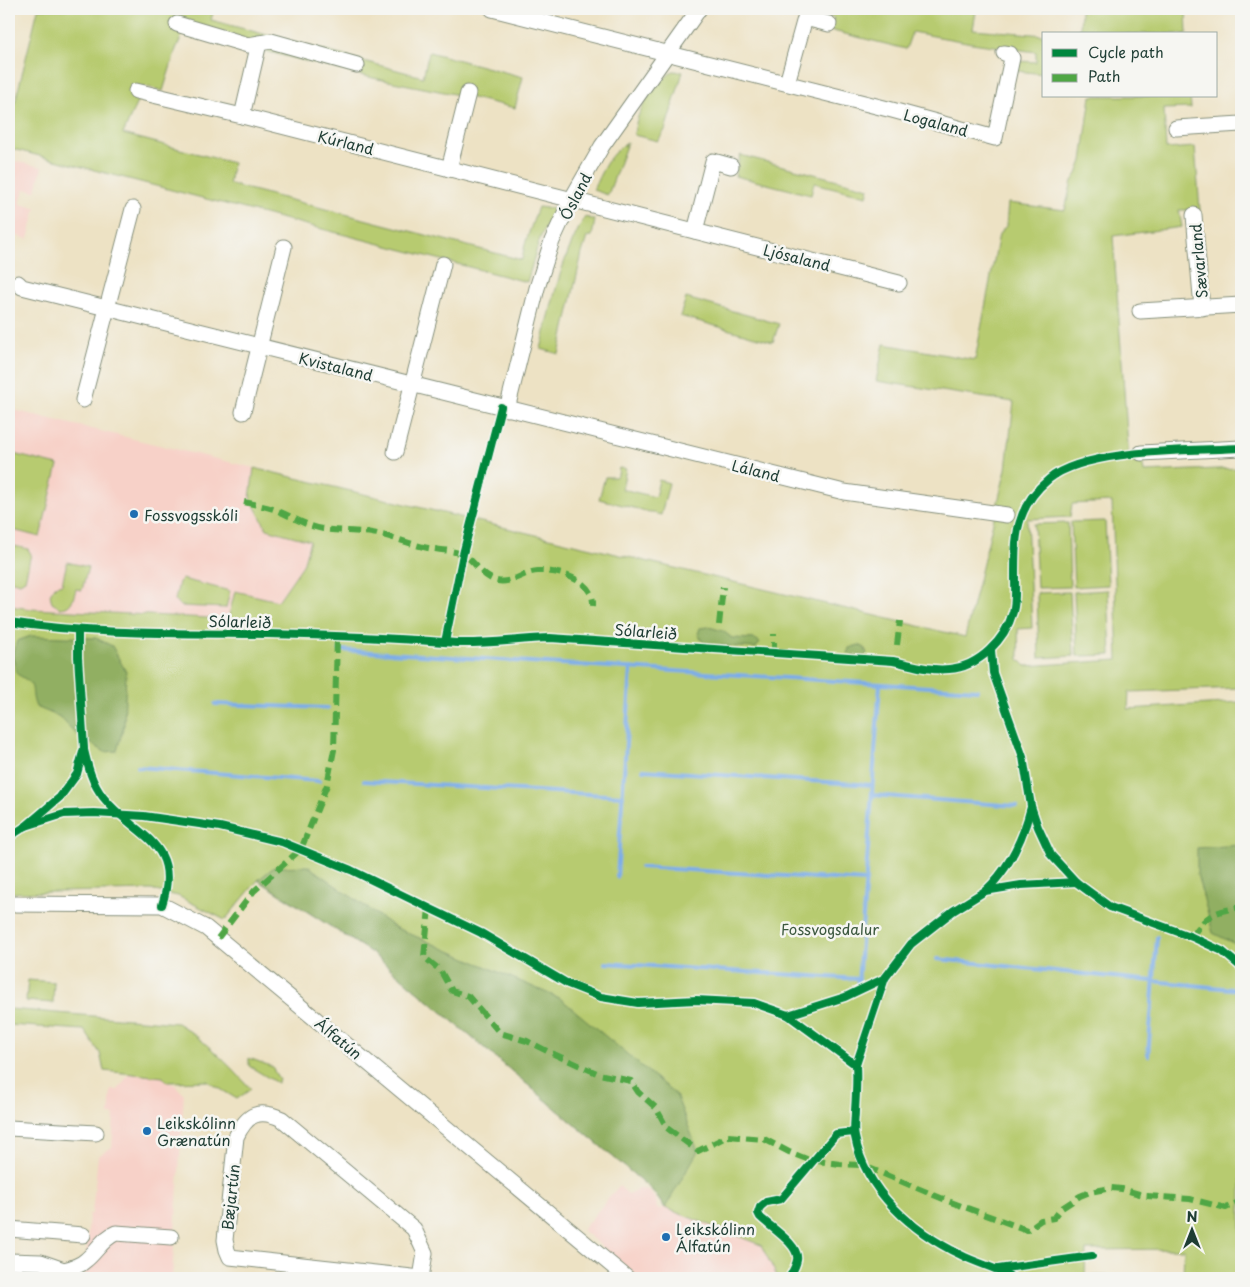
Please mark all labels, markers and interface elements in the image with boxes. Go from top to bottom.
legend [1042,32,1218,98]
text: Cycle path [1088,40,1164,63]
text: Path [1088,64,1120,87]
street label: Logaland [901,102,971,142]
street label: Kúrland [315,124,377,160]
street label: Ósland [553,168,597,224]
street label: Sævarland [1183,223,1213,299]
street label: Ljósaland [761,238,833,276]
street label: Kvistaland [297,346,375,386]
street label: Láland [730,453,782,487]
place label: Fossvogsskóli [144,503,238,526]
marker: Fossvogsskóli [128,508,140,520]
street label: Sólarleið [208,609,272,633]
street label: Sólarleið [614,617,678,645]
park label: Fossvogsdalur [781,917,879,940]
street label: Álfatún [311,1012,367,1064]
place label: Leikskólinn Grænatún [157,1111,236,1151]
marker: Leikskólinn Grænatún [141,1125,153,1137]
street label: Bæjartún [215,1163,245,1231]
north arrow [1168,1204,1218,1254]
text: N [1186,1206,1198,1227]
place label: Leikskólinn Álfatún [676,1217,755,1257]
marker: Leikskólinn Álfatún [660,1231,672,1243]

